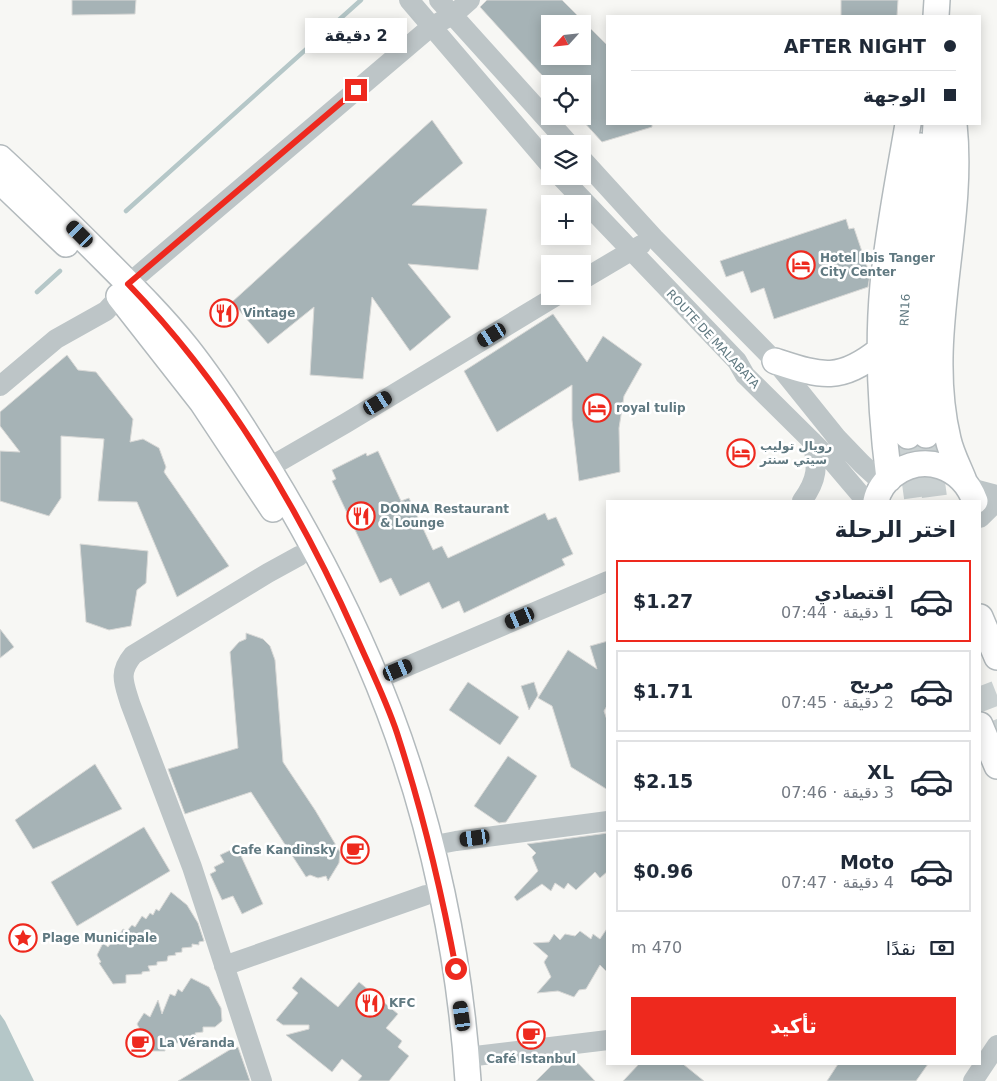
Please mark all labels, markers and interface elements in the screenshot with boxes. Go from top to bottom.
north arrow [541,15,591,65]
map controls [541,15,591,305]
callout: 2 دقيقة [305,18,407,52]
text: 2 دقيقة [324,26,388,45]
text: AFTER NIGHT [784,35,926,57]
button: locate [541,75,591,125]
route end [345,79,367,101]
text: الوجهة [863,84,926,106]
button: layers [541,135,591,185]
button: + [541,195,591,245]
car [64,218,95,250]
hotel icon: Hotel Ibis Tanger City Center [786,250,816,280]
place label: Hotel Ibis Tanger City Center [820,251,935,279]
button: − [541,255,591,305]
street label: ROUTE DE MALABATA [664,287,763,392]
street label: RN16 [897,293,913,327]
restaurant icon: Vintage [209,298,239,328]
place label: Vintage [243,306,295,320]
car [475,321,508,349]
car [361,389,394,417]
hotel icon: royal tulip [582,393,612,423]
place label: royal tulip [616,401,686,415]
hotel icon: رويال توليب سيتي سنتر [726,438,756,468]
place label: رويال توليب سيتي سنتر [759,439,832,467]
restaurant icon: DONNA Restaurant & Lounge [346,501,376,531]
place label: DONNA Restaurant & Lounge [380,502,509,530]
text: اختر الرحلة [835,517,956,542]
icon: car [909,579,954,624]
text: اقتصادي [814,581,894,603]
text: $1.27 [633,590,693,612]
text: 1 دقيقة · 07:44 [781,603,894,622]
car [503,605,536,631]
car [381,657,414,683]
icon: car [909,669,954,714]
text: مريح [850,671,894,693]
text: $1.71 [633,680,693,702]
text: 2 دقيقة · 07:45 [781,693,894,712]
icon: car [909,759,954,804]
text: XL [867,761,894,783]
text: $2.15 [633,770,693,792]
text: 3 دقيقة · 07:46 [781,783,894,802]
car [459,828,490,848]
cafe icon: Cafe Kandinsky [340,835,370,865]
place label: Cafe Kandinsky [231,843,336,857]
icon: car [909,849,954,894]
text: Moto [840,851,894,873]
text: $0.96 [633,860,693,882]
text: 4 دقيقة · 07:47 [781,873,894,892]
place icon: Plage Municipale [8,923,38,953]
place label: Plage Municipale [42,931,157,945]
icon: cash [928,934,956,962]
text: نقدًا [886,937,916,959]
text: 470 m [631,938,682,957]
route start [445,958,467,980]
restaurant icon: KFC [355,988,385,1018]
place label: KFC [389,996,415,1010]
button: تأكيد [631,997,956,1055]
car [452,1000,471,1032]
cafe icon: Café Istanbul [516,1020,546,1050]
cafe icon: La Véranda [125,1028,155,1058]
place label: La Véranda [159,1036,235,1050]
place label: Café Istanbul [486,1052,576,1066]

